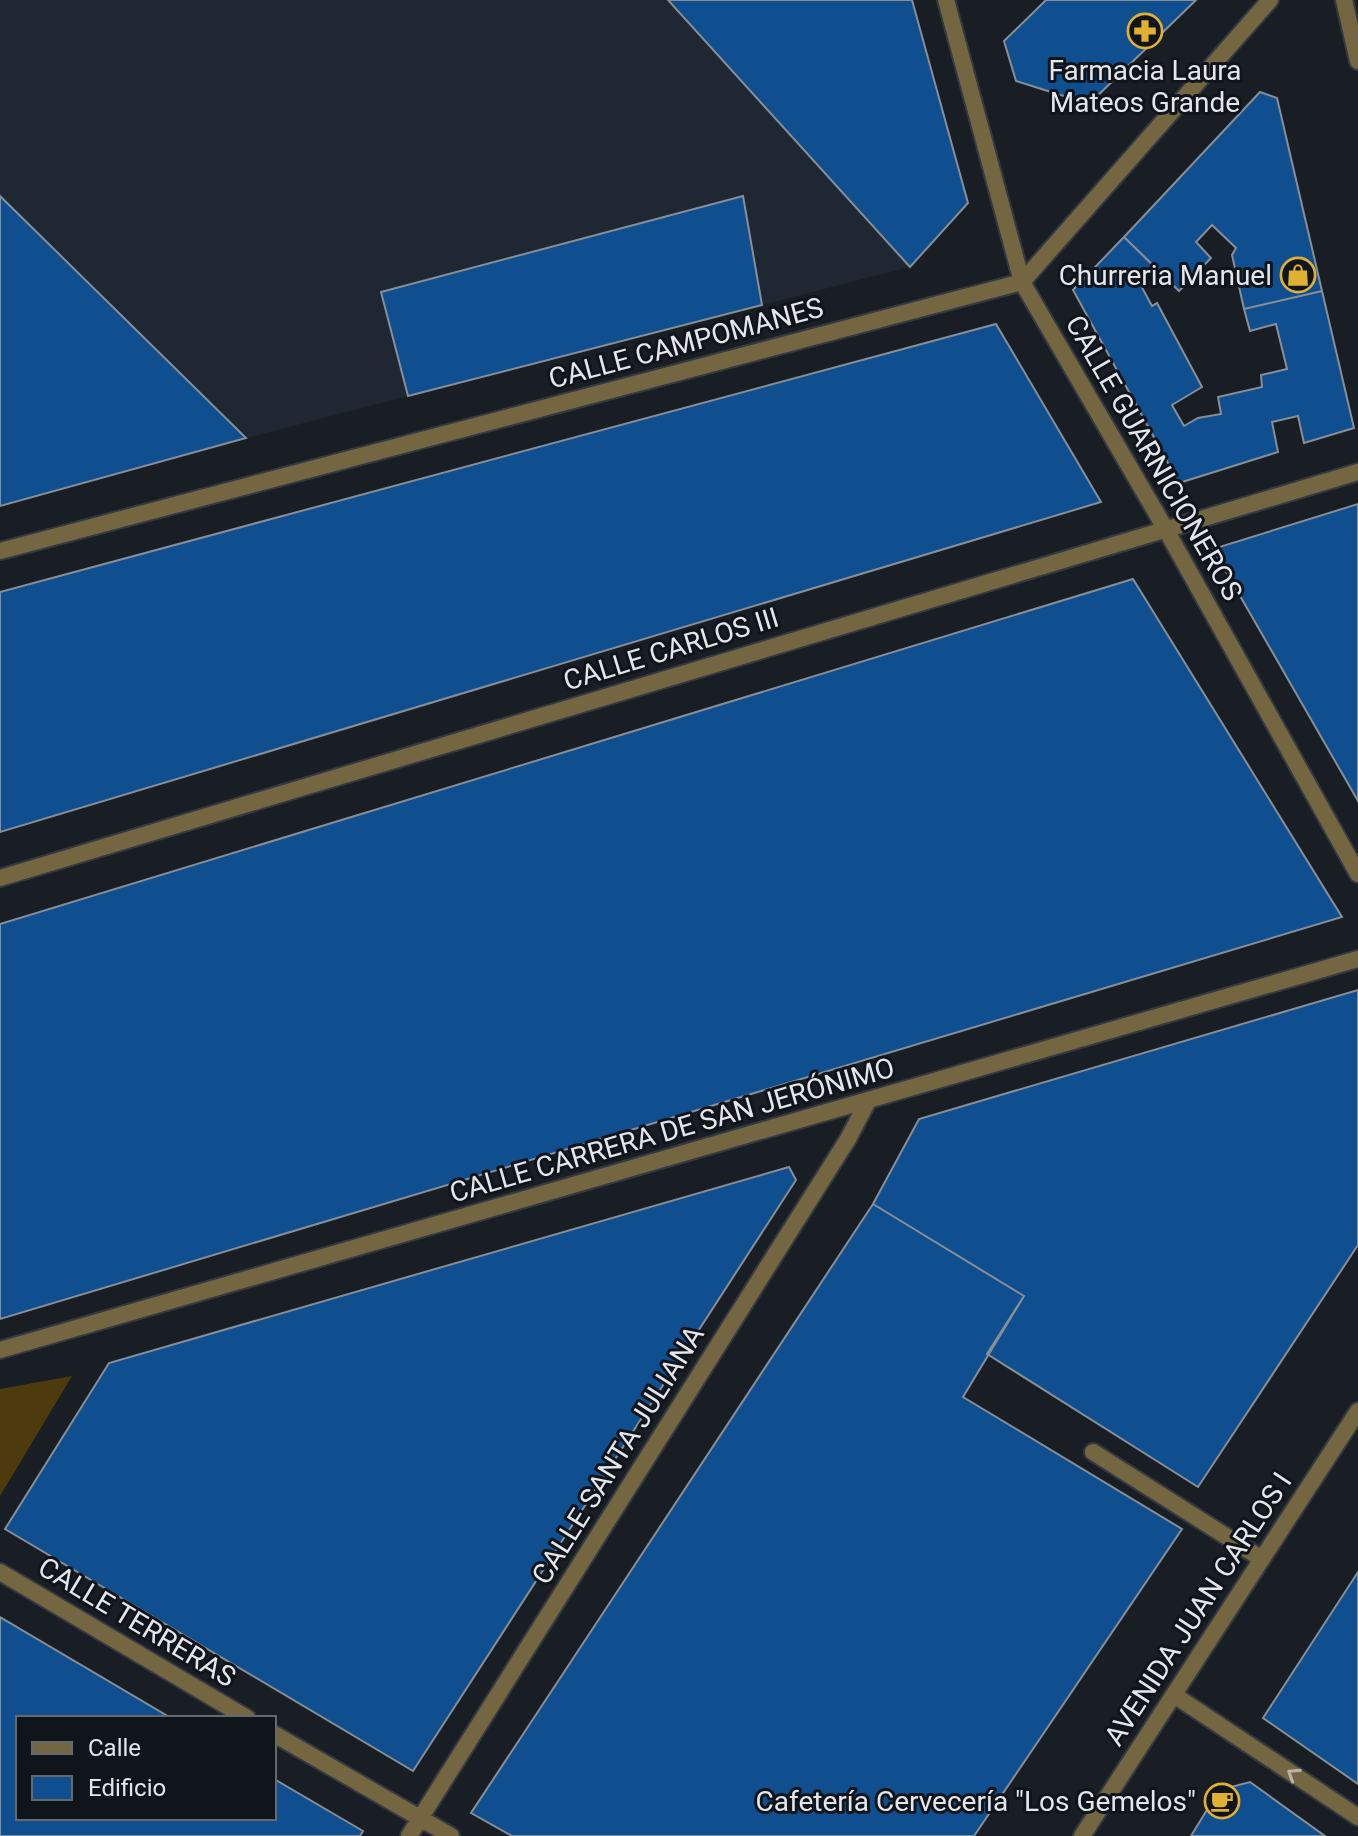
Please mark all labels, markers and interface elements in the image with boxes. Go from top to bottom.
pharmacy icon: Farmacia Laura Mateos Grande [1126,12,1164,50]
place label: Farmacia Laura Mateos Grande [1048,54,1242,119]
shop icon: Churreria Manuel [1279,256,1317,294]
place label: Churreria Manuel [1059,259,1272,292]
street label: CALLE CAMPOMANES [545,290,827,396]
street label: CALLE GUARNICIONEROS [1059,310,1249,606]
street label: CALLE CARLOS III [559,601,783,697]
street label: CALLE CARRERA DE SAN JERÓNIMO [446,1051,898,1209]
street label: CALLE SANTA JULIANA [525,1320,711,1590]
street label: AVENIDA JUAN CARLOS I [1097,1466,1299,1752]
street label: CALLE TERRERAS [32,1550,242,1694]
legend [16,1716,276,1820]
text: Calle [88,1734,141,1762]
one-way arrow [1287,1768,1302,1783]
text: Edificio [88,1774,166,1802]
cafe icon: Cafetería Cervecería "Los Gemelos" [1203,1782,1241,1820]
place label: Cafetería Cervecería "Los Gemelos" [756,1785,1196,1818]

